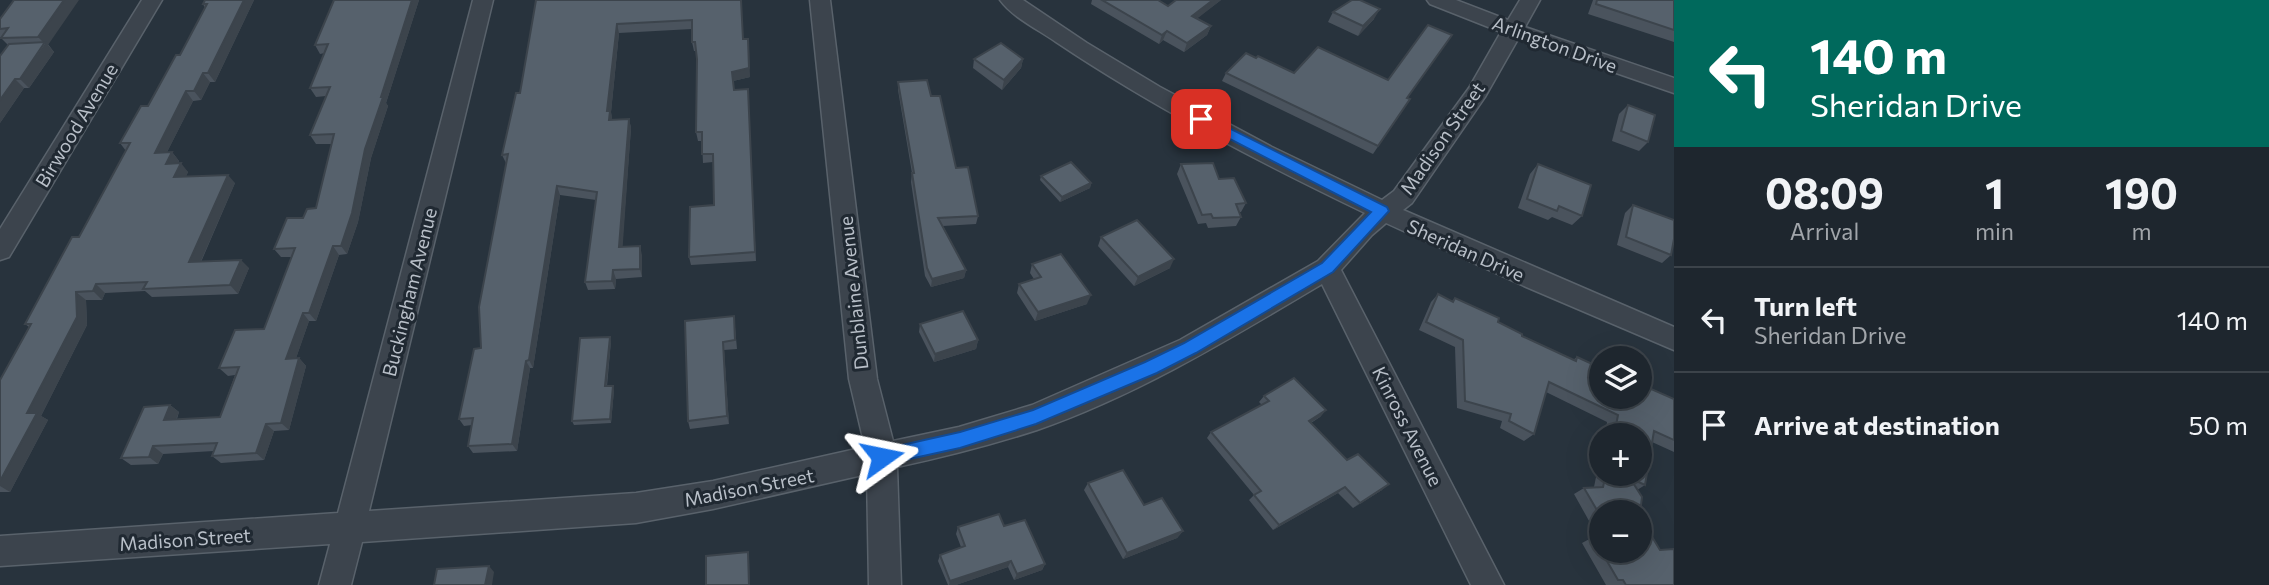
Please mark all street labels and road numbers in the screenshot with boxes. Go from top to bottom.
street label: Arlington Drive [1490,11,1620,77]
street label: Birwood Avenue [30,59,122,191]
street label: Madison Street [1395,77,1489,199]
street label: Buckingham Avenue [377,205,441,379]
street label: Sheridan Drive [1404,214,1528,286]
street label: Dunblaine Avenue [834,215,872,371]
street label: Kinross Avenue [1368,362,1448,490]
street label: Madison Street [682,463,816,511]
street label: Madison Street [118,523,252,555]

